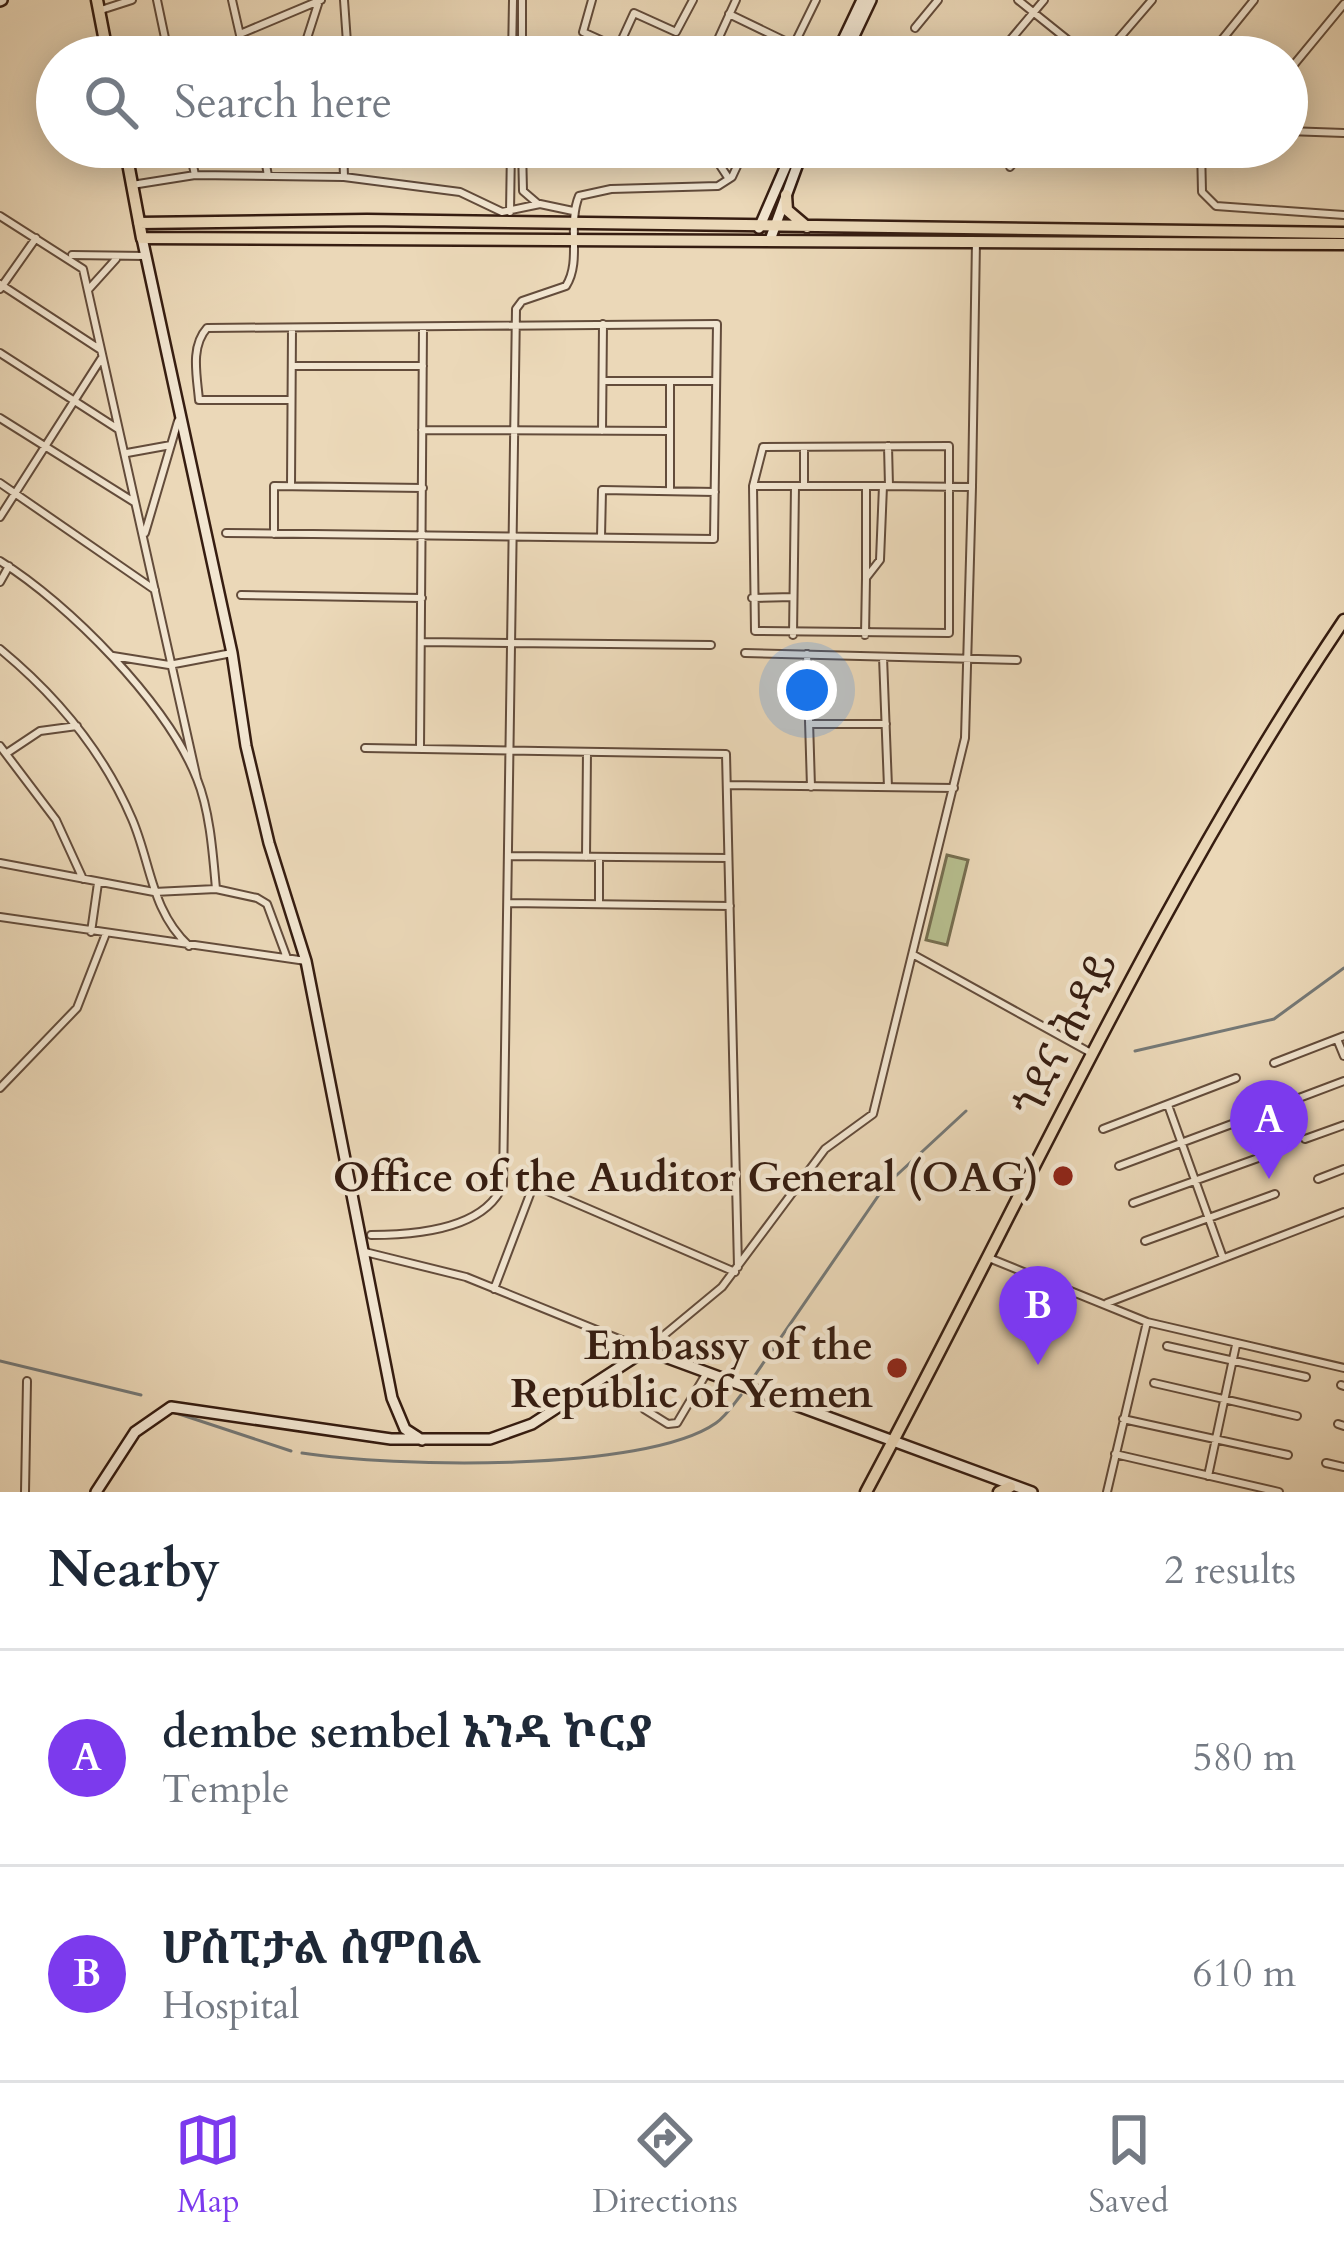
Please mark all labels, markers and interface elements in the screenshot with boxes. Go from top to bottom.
search box [36,36,1308,168]
icon: search [78,69,144,135]
text: Search here [174,72,392,133]
your location [777,660,837,720]
street label: ጎደና ሕዳይ [1000,943,1131,1127]
pin: A [1230,1080,1308,1179]
place label: Office of the Auditor General (OAG) [333,1149,1039,1206]
marker: Office of the Auditor General (OAG) [1050,1163,1076,1189]
pin: B [999,1266,1077,1365]
place label: Embassy of the Republic of Yemen [511,1317,873,1422]
marker: Embassy of the Republic of Yemen [884,1355,910,1381]
text: Nearby [48,1535,220,1605]
text: 2 results [1164,1544,1296,1597]
text: dembe sembel አንዳ ኮርያ [162,1702,652,1763]
text: A [72,1731,102,1784]
text: 580 m [1193,1731,1296,1784]
text: Temple [162,1763,290,1816]
text: ሆስፒታል ሰምበል [162,1918,481,1979]
text: B [73,1947,101,2000]
text: 610 m [1193,1947,1296,2000]
text: Hospital [162,1979,300,2032]
tab: Map [175,2107,241,2224]
tab: Directions [592,2107,738,2224]
tab: Saved [1089,2107,1169,2224]

